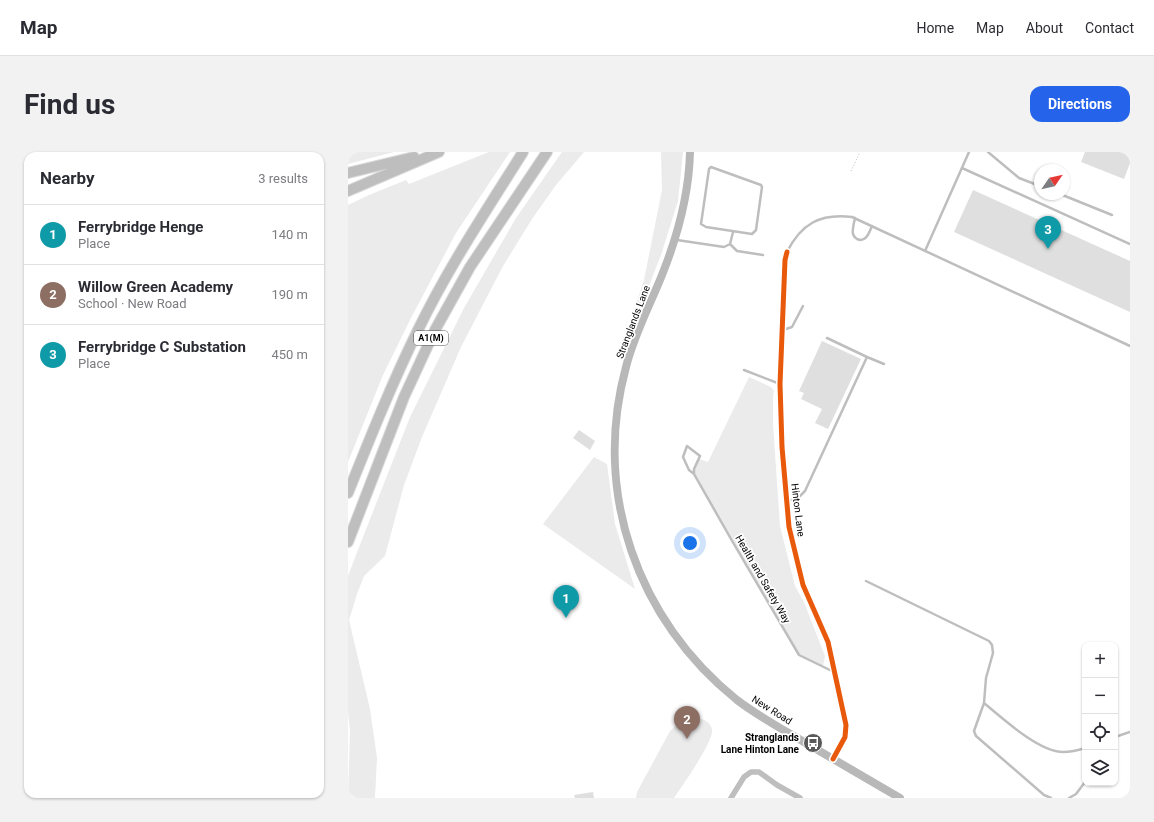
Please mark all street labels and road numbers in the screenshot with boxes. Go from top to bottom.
street label: Stranglands Lane [614,284,652,360]
road number: A1(M) [414,331,448,345]
street label: Hinton Lane [789,483,807,537]
street label: Health and Safety Way [733,533,793,625]
street label: New Road [750,693,794,727]

